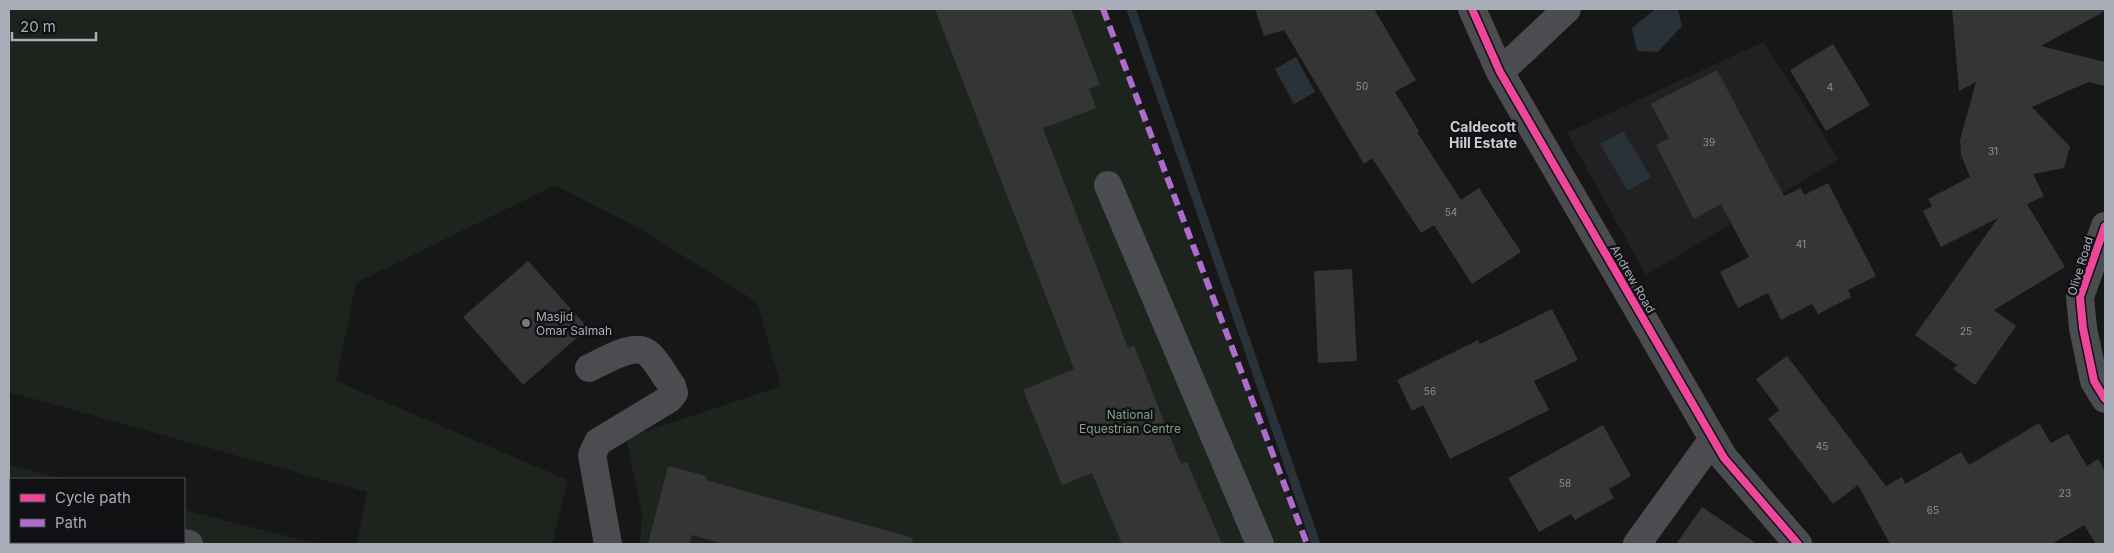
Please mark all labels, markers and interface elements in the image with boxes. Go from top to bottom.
scale bar [12,10,96,42]
text: 20 m [20,17,56,36]
house number: 50 [1356,80,1368,92]
house number: 4 [1827,81,1833,93]
district label: Caldecott Hill Estate [1449,118,1517,151]
house number: 39 [1703,136,1715,148]
house number: 31 [1988,145,1998,157]
house number: 54 [1445,206,1457,218]
street label: Olive Road [2064,235,2096,297]
house number: 41 [1796,238,1806,250]
street label: Andrew Road [1608,242,1658,316]
place label: Masjid Omar Salmah [536,309,612,338]
marker: Masjid Omar Salmah [520,317,532,329]
house number: 25 [1960,325,1972,337]
house number: 56 [1424,385,1436,397]
park label: National Equestrian Centre [1079,407,1181,436]
house number: 45 [1816,440,1828,452]
house number: 58 [1559,477,1571,489]
legend [10,478,185,543]
house number: 23 [2059,487,2071,499]
text: Cycle path [55,488,131,507]
house number: 65 [1927,504,1939,516]
text: Path [55,513,87,532]

